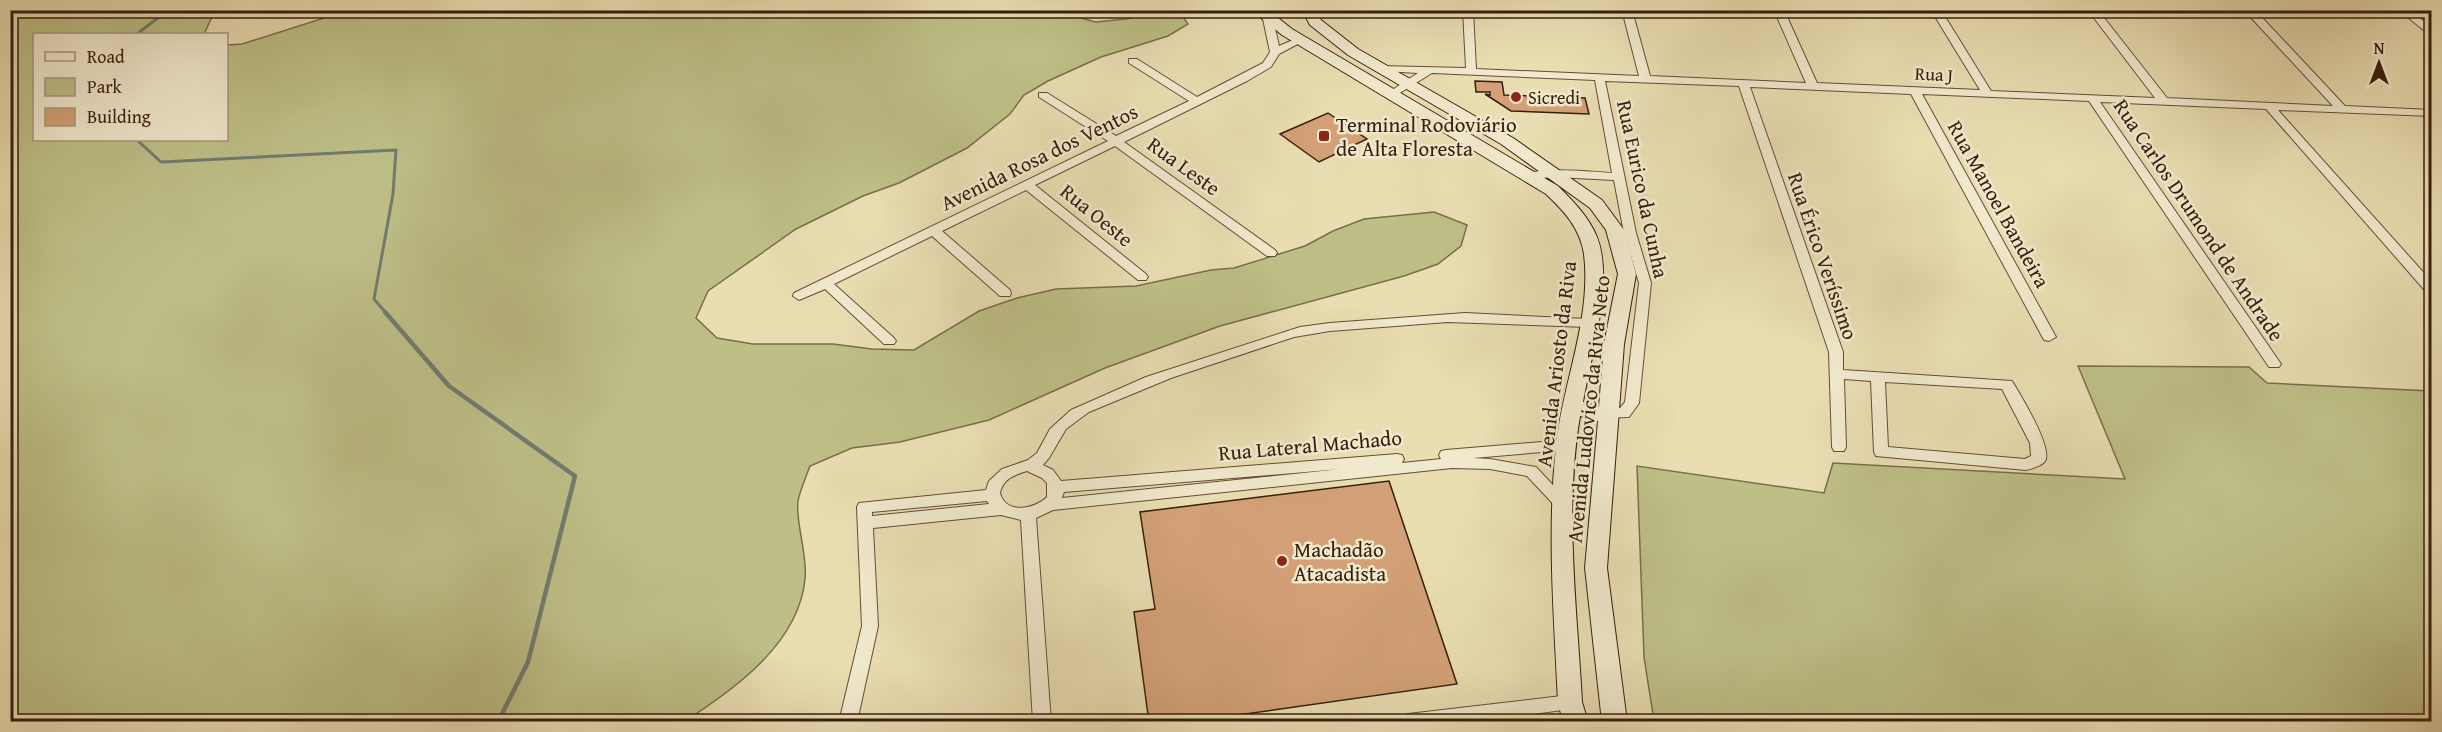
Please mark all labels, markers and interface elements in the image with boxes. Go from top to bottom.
legend [33,33,228,141]
north arrow [2349,33,2409,93]
text: N [2374,36,2385,60]
text: Road [87,43,125,70]
street label: Rua J [1914,60,1954,88]
text: Park [87,73,123,100]
place label: Sicredi [1528,84,1580,111]
marker: Sicredi [1509,90,1523,104]
street label: Rua Carlos Drumond de Andrade [2106,92,2292,348]
street label: Avenida Rosa dos Ventos [935,96,1143,218]
street label: Rua Eurico da Cunha [1609,97,1677,281]
text: Building [87,103,151,130]
place label: Terminal Rodoviário de Alta Floresta [1336,109,1517,164]
street label: Rua Manoel Bandeira [1940,115,2058,293]
street label: Rua Leste [1141,129,1227,203]
marker: Terminal Rodoviário de Alta Floresta [1317,129,1331,143]
street label: Rua Érico Veríssimo [1780,168,1866,344]
street label: Rua Oeste [1054,176,1140,254]
street label: Avenida Ariosto da Riva [1528,259,1584,469]
street label: Avenida Ludovico da Riva Neto [1559,274,1617,544]
street label: Rua Lateral Machado [1217,422,1403,468]
place label: Machadão Atacadista [1294,534,1386,589]
marker: Machadão Atacadista [1275,554,1289,568]

